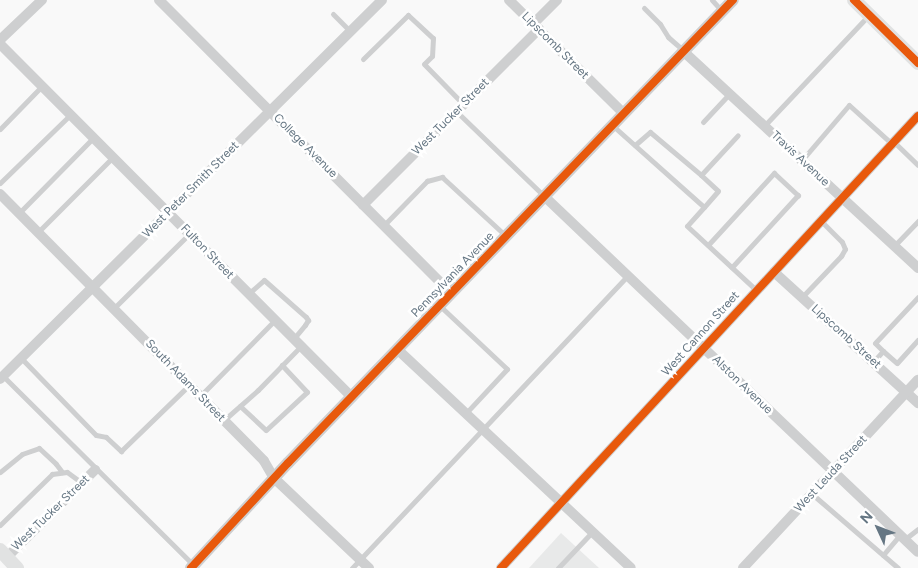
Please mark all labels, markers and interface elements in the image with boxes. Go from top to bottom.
street label: Lipscomb Street [518,9,592,83]
street label: West Tucker Street [410,76,492,158]
street label: College Avenue [270,111,340,181]
street label: Travis Avenue [768,128,832,190]
street label: West Peter Smith Street [140,139,242,241]
street label: Fulton Street [177,222,237,282]
street label: Pennsylvania Avenue [409,229,497,321]
street label: West Cannon Street [659,289,743,379]
street label: Lipscomb Street [808,302,884,372]
street label: South Adams Street [142,337,228,425]
street label: Alston Avenue [709,353,775,417]
street label: West Leuda Street [792,433,870,515]
street label: West Tucker Street [9,472,93,554]
north arrow [853,503,903,553]
text: N [857,508,877,527]

